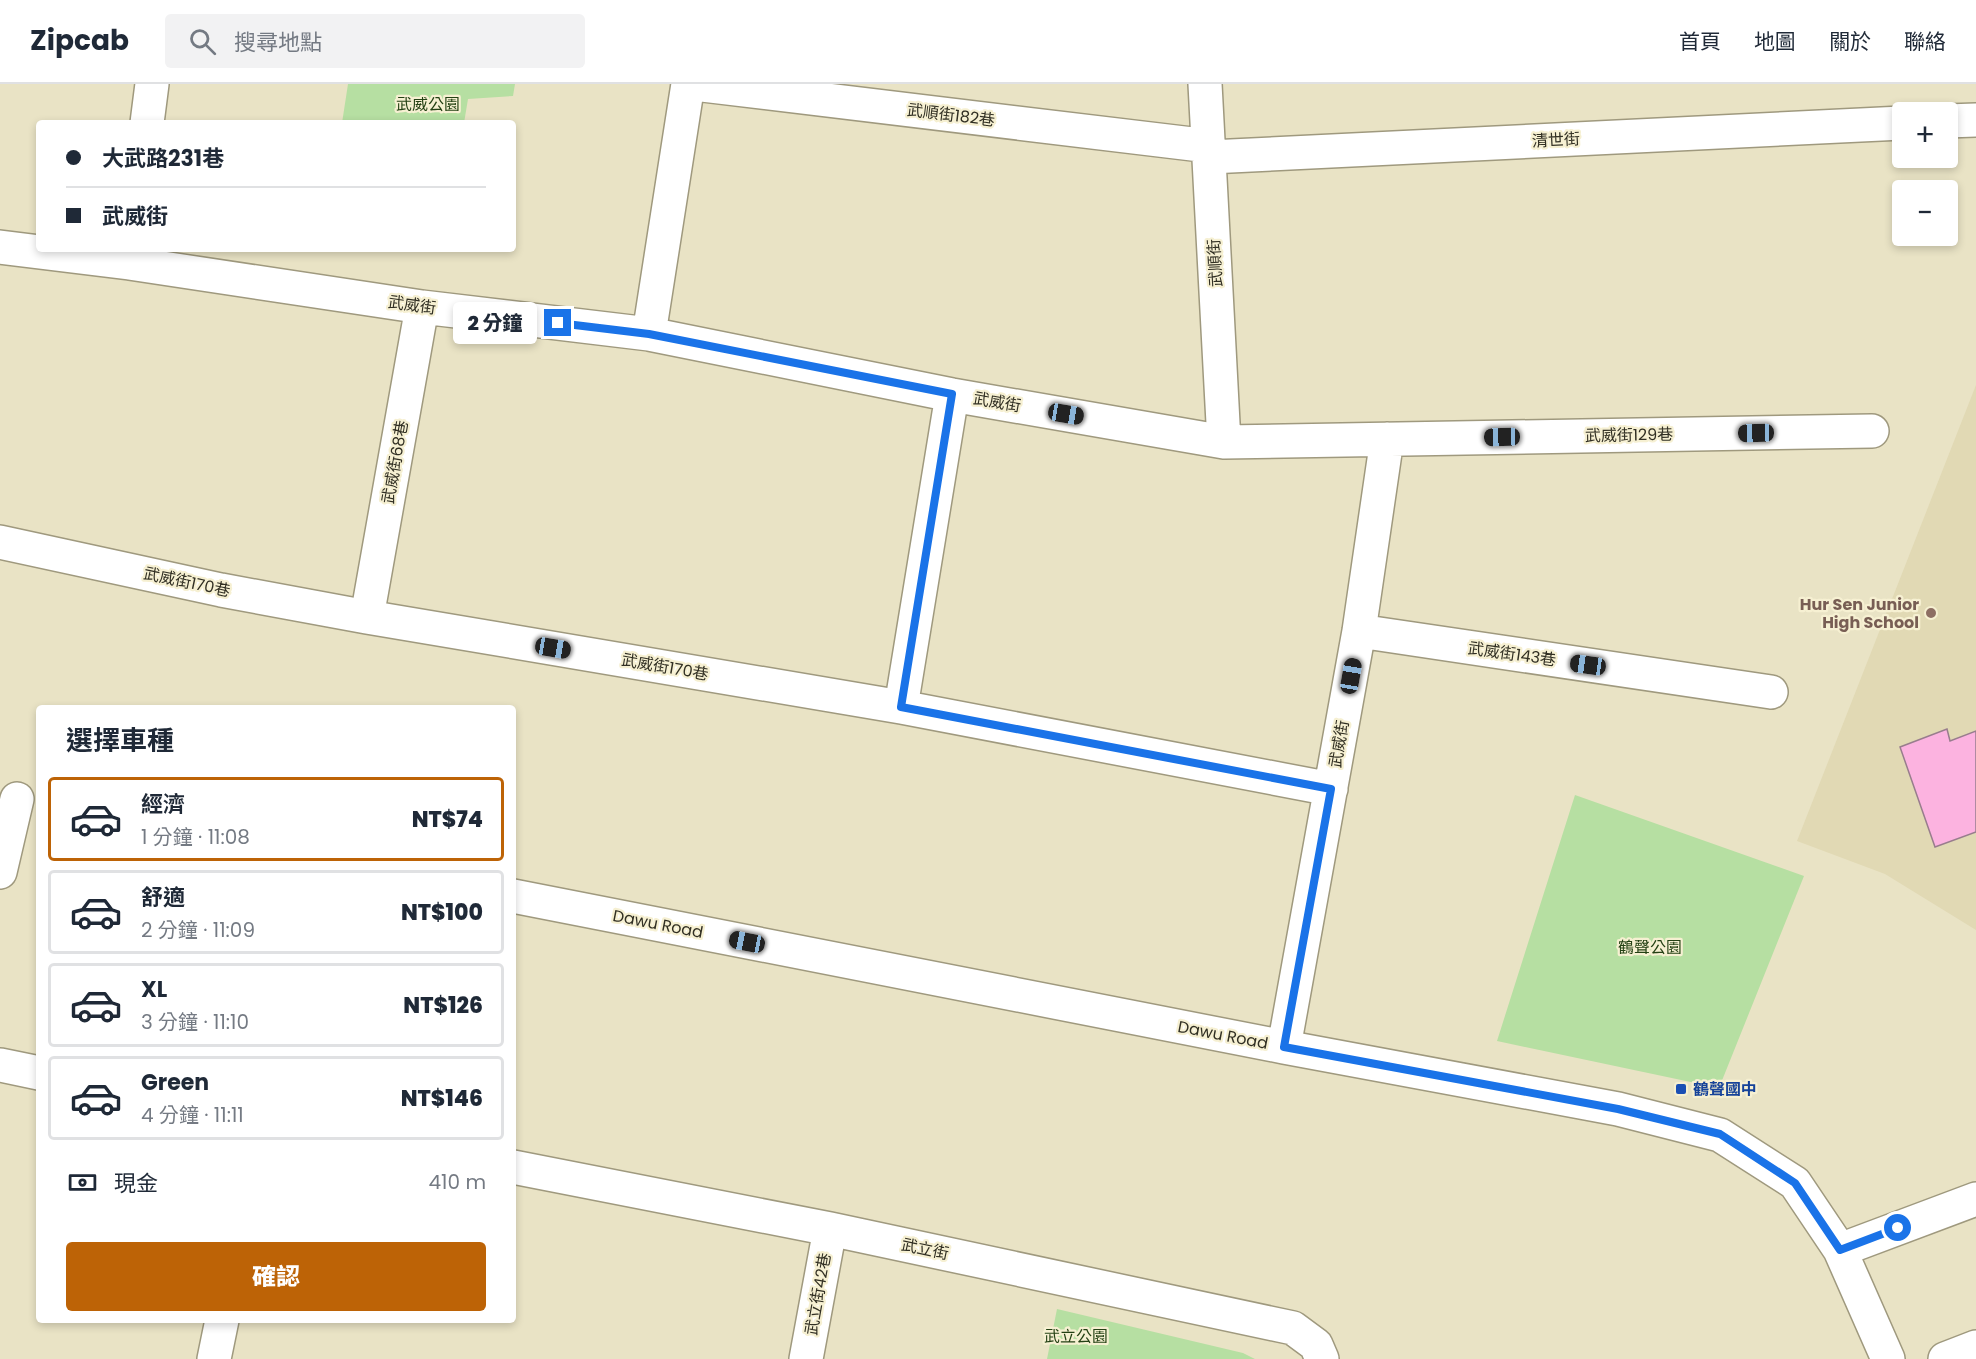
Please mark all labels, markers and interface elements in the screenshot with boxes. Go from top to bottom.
search box [165,14,585,68]
text: Zipcab [30,21,129,60]
icon: search [186,25,219,58]
text: 搜尋地點 [234,27,322,58]
text: 首頁 [1679,27,1721,56]
text: 地圖 [1754,27,1796,56]
text: 關於 [1829,27,1871,56]
text: 聯絡 [1904,27,1946,56]
park label: 武威公園 [396,93,460,116]
street label: 武順街182巷 [906,98,996,132]
map controls [1892,102,1958,246]
button: + [1892,102,1958,168]
street label: 清世街 [1531,127,1581,153]
text: 大武路231巷 [102,143,224,174]
button: − [1892,180,1958,246]
text: 武威街 [102,201,168,232]
street label: 武順街 [1202,238,1228,288]
street label: 武威街 [387,290,437,320]
callout: 2 分鐘 [453,302,537,344]
text: 2 分鐘 [467,309,523,337]
route end [544,309,571,336]
street label: 武威街 [971,387,1023,417]
car [1047,402,1085,426]
street label: 武威街68巷 [376,419,414,505]
street label: 武威街129巷 [1585,423,1673,447]
car [1738,424,1774,442]
car [1484,428,1520,446]
street label: 武威街170巷 [142,562,232,602]
place label: Hur Sen Junior High School [1800,593,1919,634]
marker: Hur Sen Junior High School [1924,606,1938,620]
car [534,636,572,660]
street label: 武威街143巷 [1467,636,1557,672]
street label: 武威街170巷 [620,648,710,686]
car [1569,654,1607,676]
car [1339,657,1363,695]
street label: 武威街 [1324,718,1354,770]
text: 選擇車種 [66,722,174,759]
text: 經濟 [141,789,185,820]
icon: car [69,792,123,846]
text: NT$74 [412,804,483,835]
text: 1 分鐘 · 11:08 [141,823,250,851]
text: 舒適 [141,882,185,913]
icon: car [69,885,123,939]
text: NT$100 [401,897,483,928]
street label: Dawu Road [611,904,705,944]
text: 2 分鐘 · 11:09 [141,916,255,944]
car [728,930,766,954]
park label: 鶴聲公園 [1618,936,1682,959]
text: XL [141,974,167,1005]
icon: car [69,978,123,1032]
text: NT$126 [403,990,483,1021]
text: 3 分鐘 · 11:10 [141,1008,249,1036]
street label: Dawu Road [1176,1015,1270,1055]
text: Green [141,1067,209,1098]
icon: car [69,1071,123,1125]
place label: 鶴聲國中 [1693,1078,1757,1101]
marker: 鶴聲國中 [1674,1082,1688,1096]
text: NT$146 [401,1083,483,1114]
text: 4 分鐘 · 11:11 [141,1101,244,1129]
icon: cash [66,1166,99,1199]
text: 現金 [114,1168,158,1199]
text: 410 m [429,1168,486,1196]
route start [1884,1214,1911,1241]
street label: 武立街 [899,1233,951,1265]
button: 確認 [66,1242,486,1311]
street label: 武立街42巷 [799,1251,837,1337]
park label: 武立公園 [1044,1325,1108,1348]

